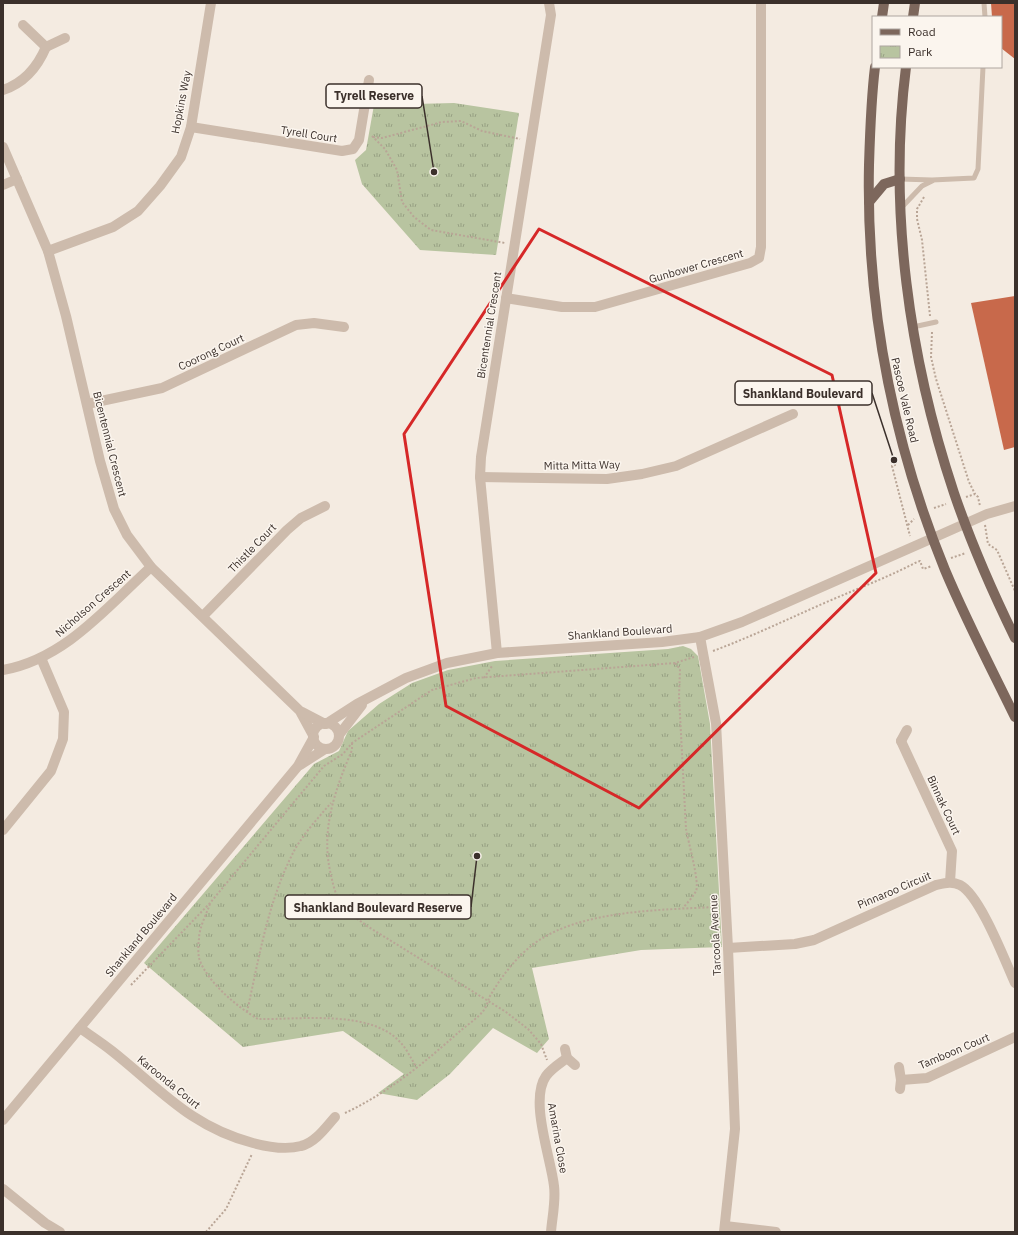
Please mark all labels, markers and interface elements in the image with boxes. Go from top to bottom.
legend [872,16,1002,68]
text: Road [908,24,936,39]
text: Park [908,44,933,59]
street label: Hopkins Way [168,69,194,135]
callout: Tyrell Reserve [326,84,422,108]
text: Tyrell Reserve [334,88,414,103]
street label: Tyrell Court [280,123,338,145]
street label: Gunbower Crescent [647,246,745,286]
street label: Bicentennial Crescent [474,270,504,379]
street label: Coorong Court [176,331,246,373]
street label: Pascoe Vale Road [888,356,922,444]
callout: Shankland Boulevard [735,381,872,405]
text: Shankland Boulevard [743,386,863,401]
street label: Bicentennial Crescent [90,390,130,498]
street label: Mitta Mitta Way [544,457,621,473]
street label: Thistle Court [225,520,279,576]
street label: Nicholson Crescent [52,566,134,640]
street label: Shankland Boulevard [567,621,673,643]
street label: Binnak Court [924,773,964,837]
street label: Pinnaroo Circuit [855,868,933,912]
street label: Shankland Boulevard [102,890,180,980]
street label: Tarcoola Avenue [706,894,724,976]
callout: Shankland Boulevard Reserve [285,895,471,919]
text: Shankland Boulevard Reserve [293,900,463,915]
street label: Tamboon Court [916,1030,992,1072]
street label: Karoonda Court [135,1052,204,1112]
street label: Amarina Close [545,1102,571,1174]

